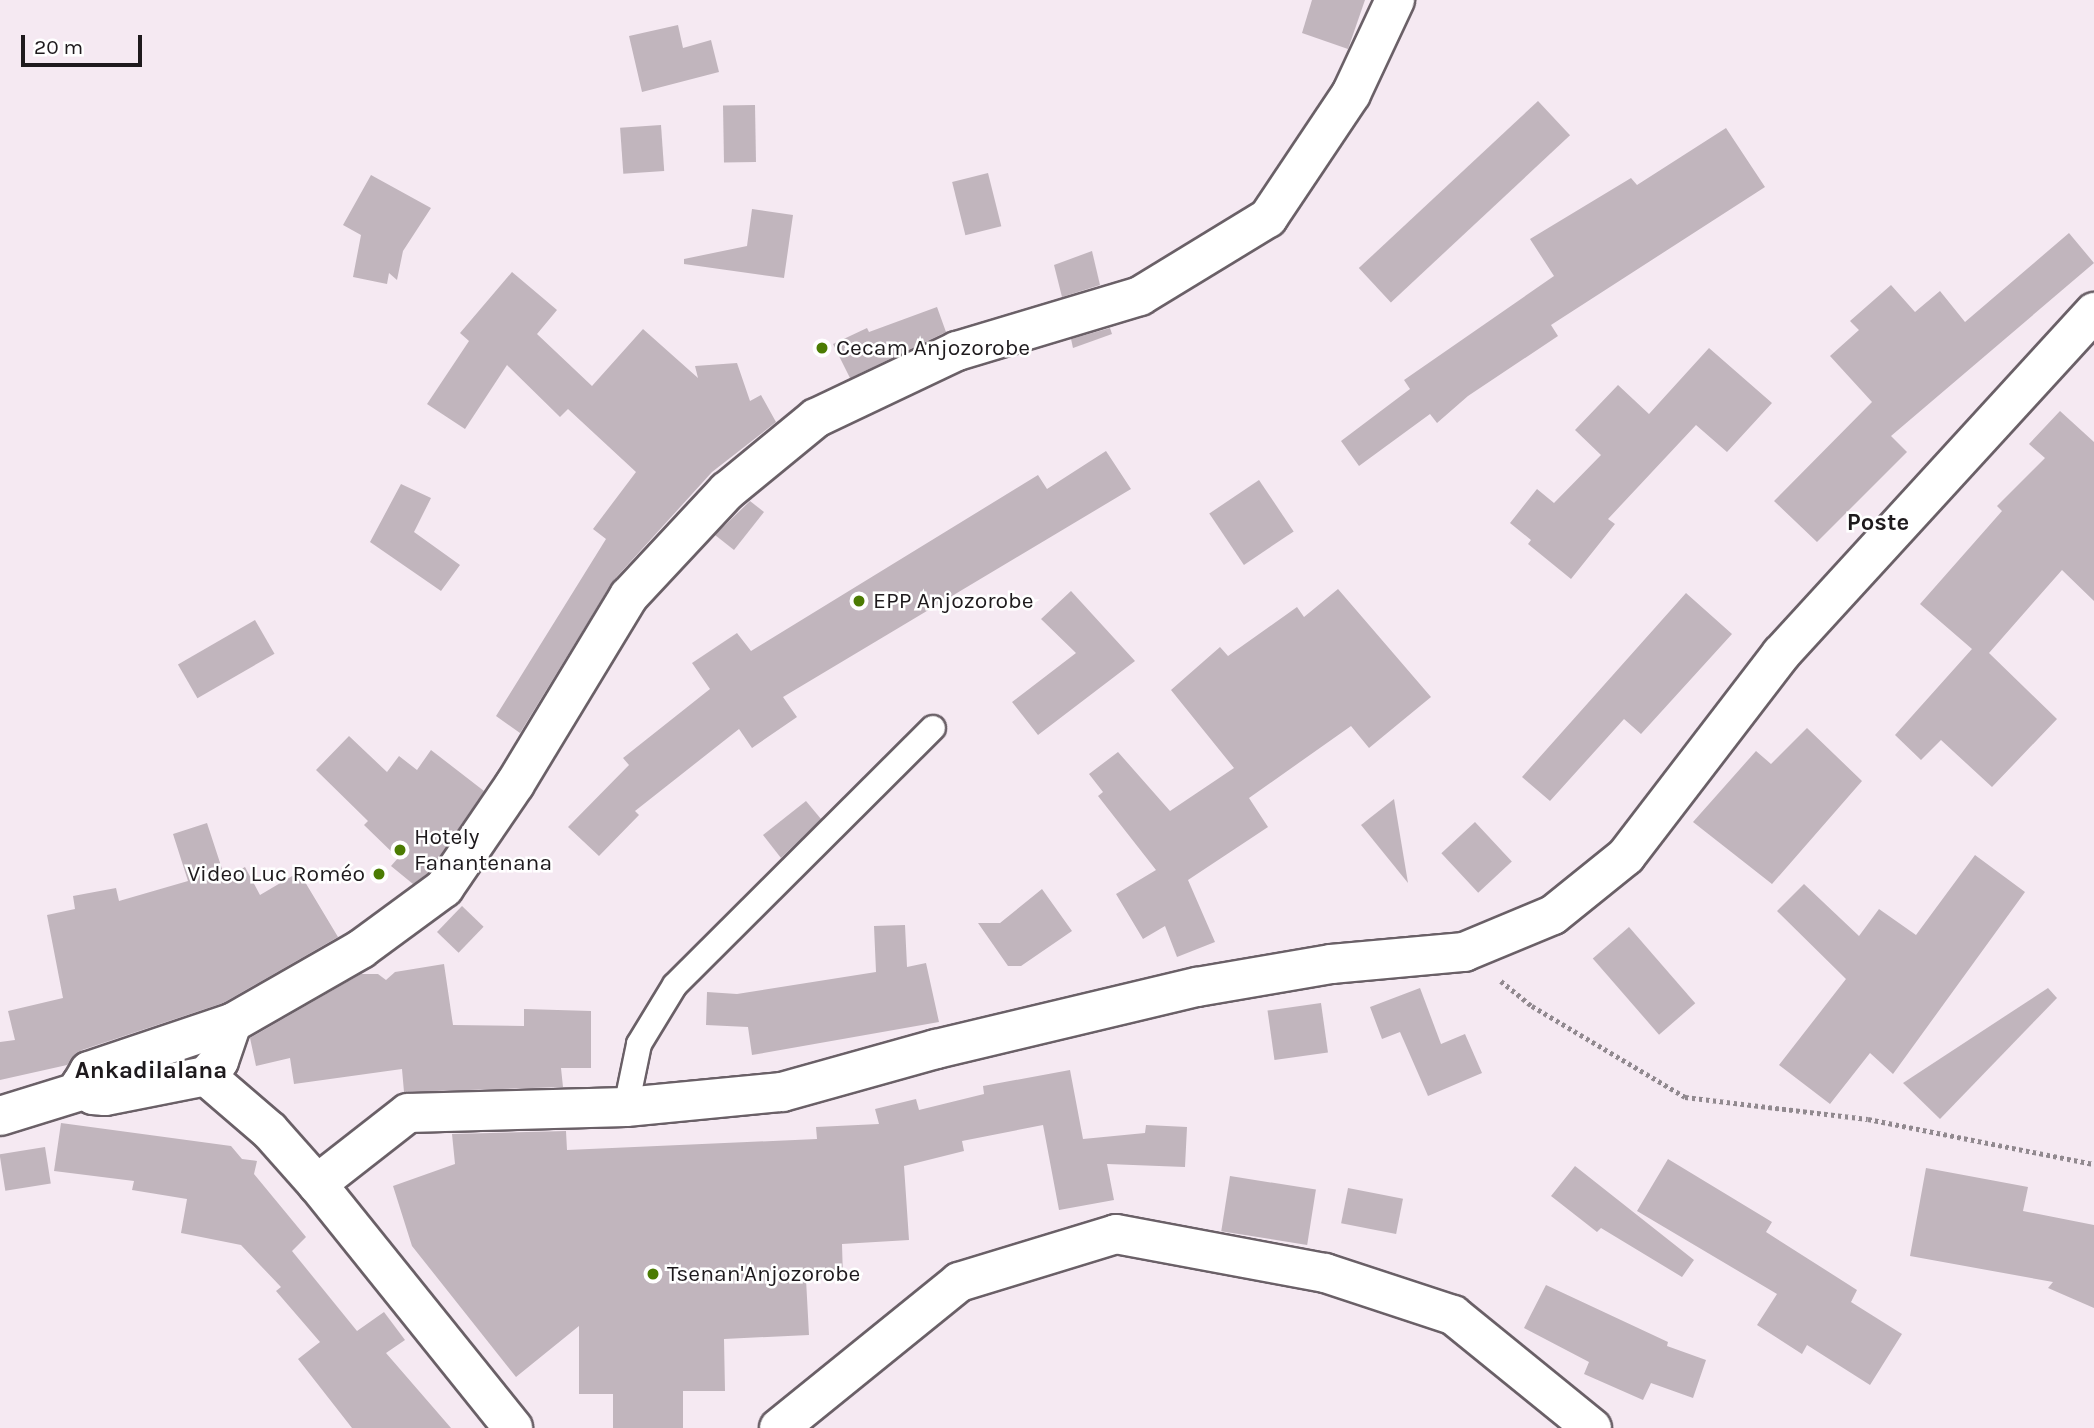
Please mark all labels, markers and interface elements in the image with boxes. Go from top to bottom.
scale bar [24,21,145,65]
text: 20 m [34,35,83,59]
place label: Cecam Anjozorobe [836,334,1030,362]
marker: Cecam Anjozorobe [814,340,830,356]
district label: Poste [1847,509,1909,537]
place label: EPP Anjozorobe [873,587,1034,615]
marker: EPP Anjozorobe [851,593,867,609]
place label: Hotely Fanantenana [414,823,552,877]
marker: Hotely Fanantenana [392,842,408,858]
place label: Video Luc Roméo [187,860,365,888]
marker: Video Luc Roméo [371,866,387,882]
district label: Ankadilalana [75,1057,227,1085]
place label: Tsenan'Anjozorobe [667,1260,860,1288]
marker: Tsenan'Anjozorobe [645,1266,661,1282]

